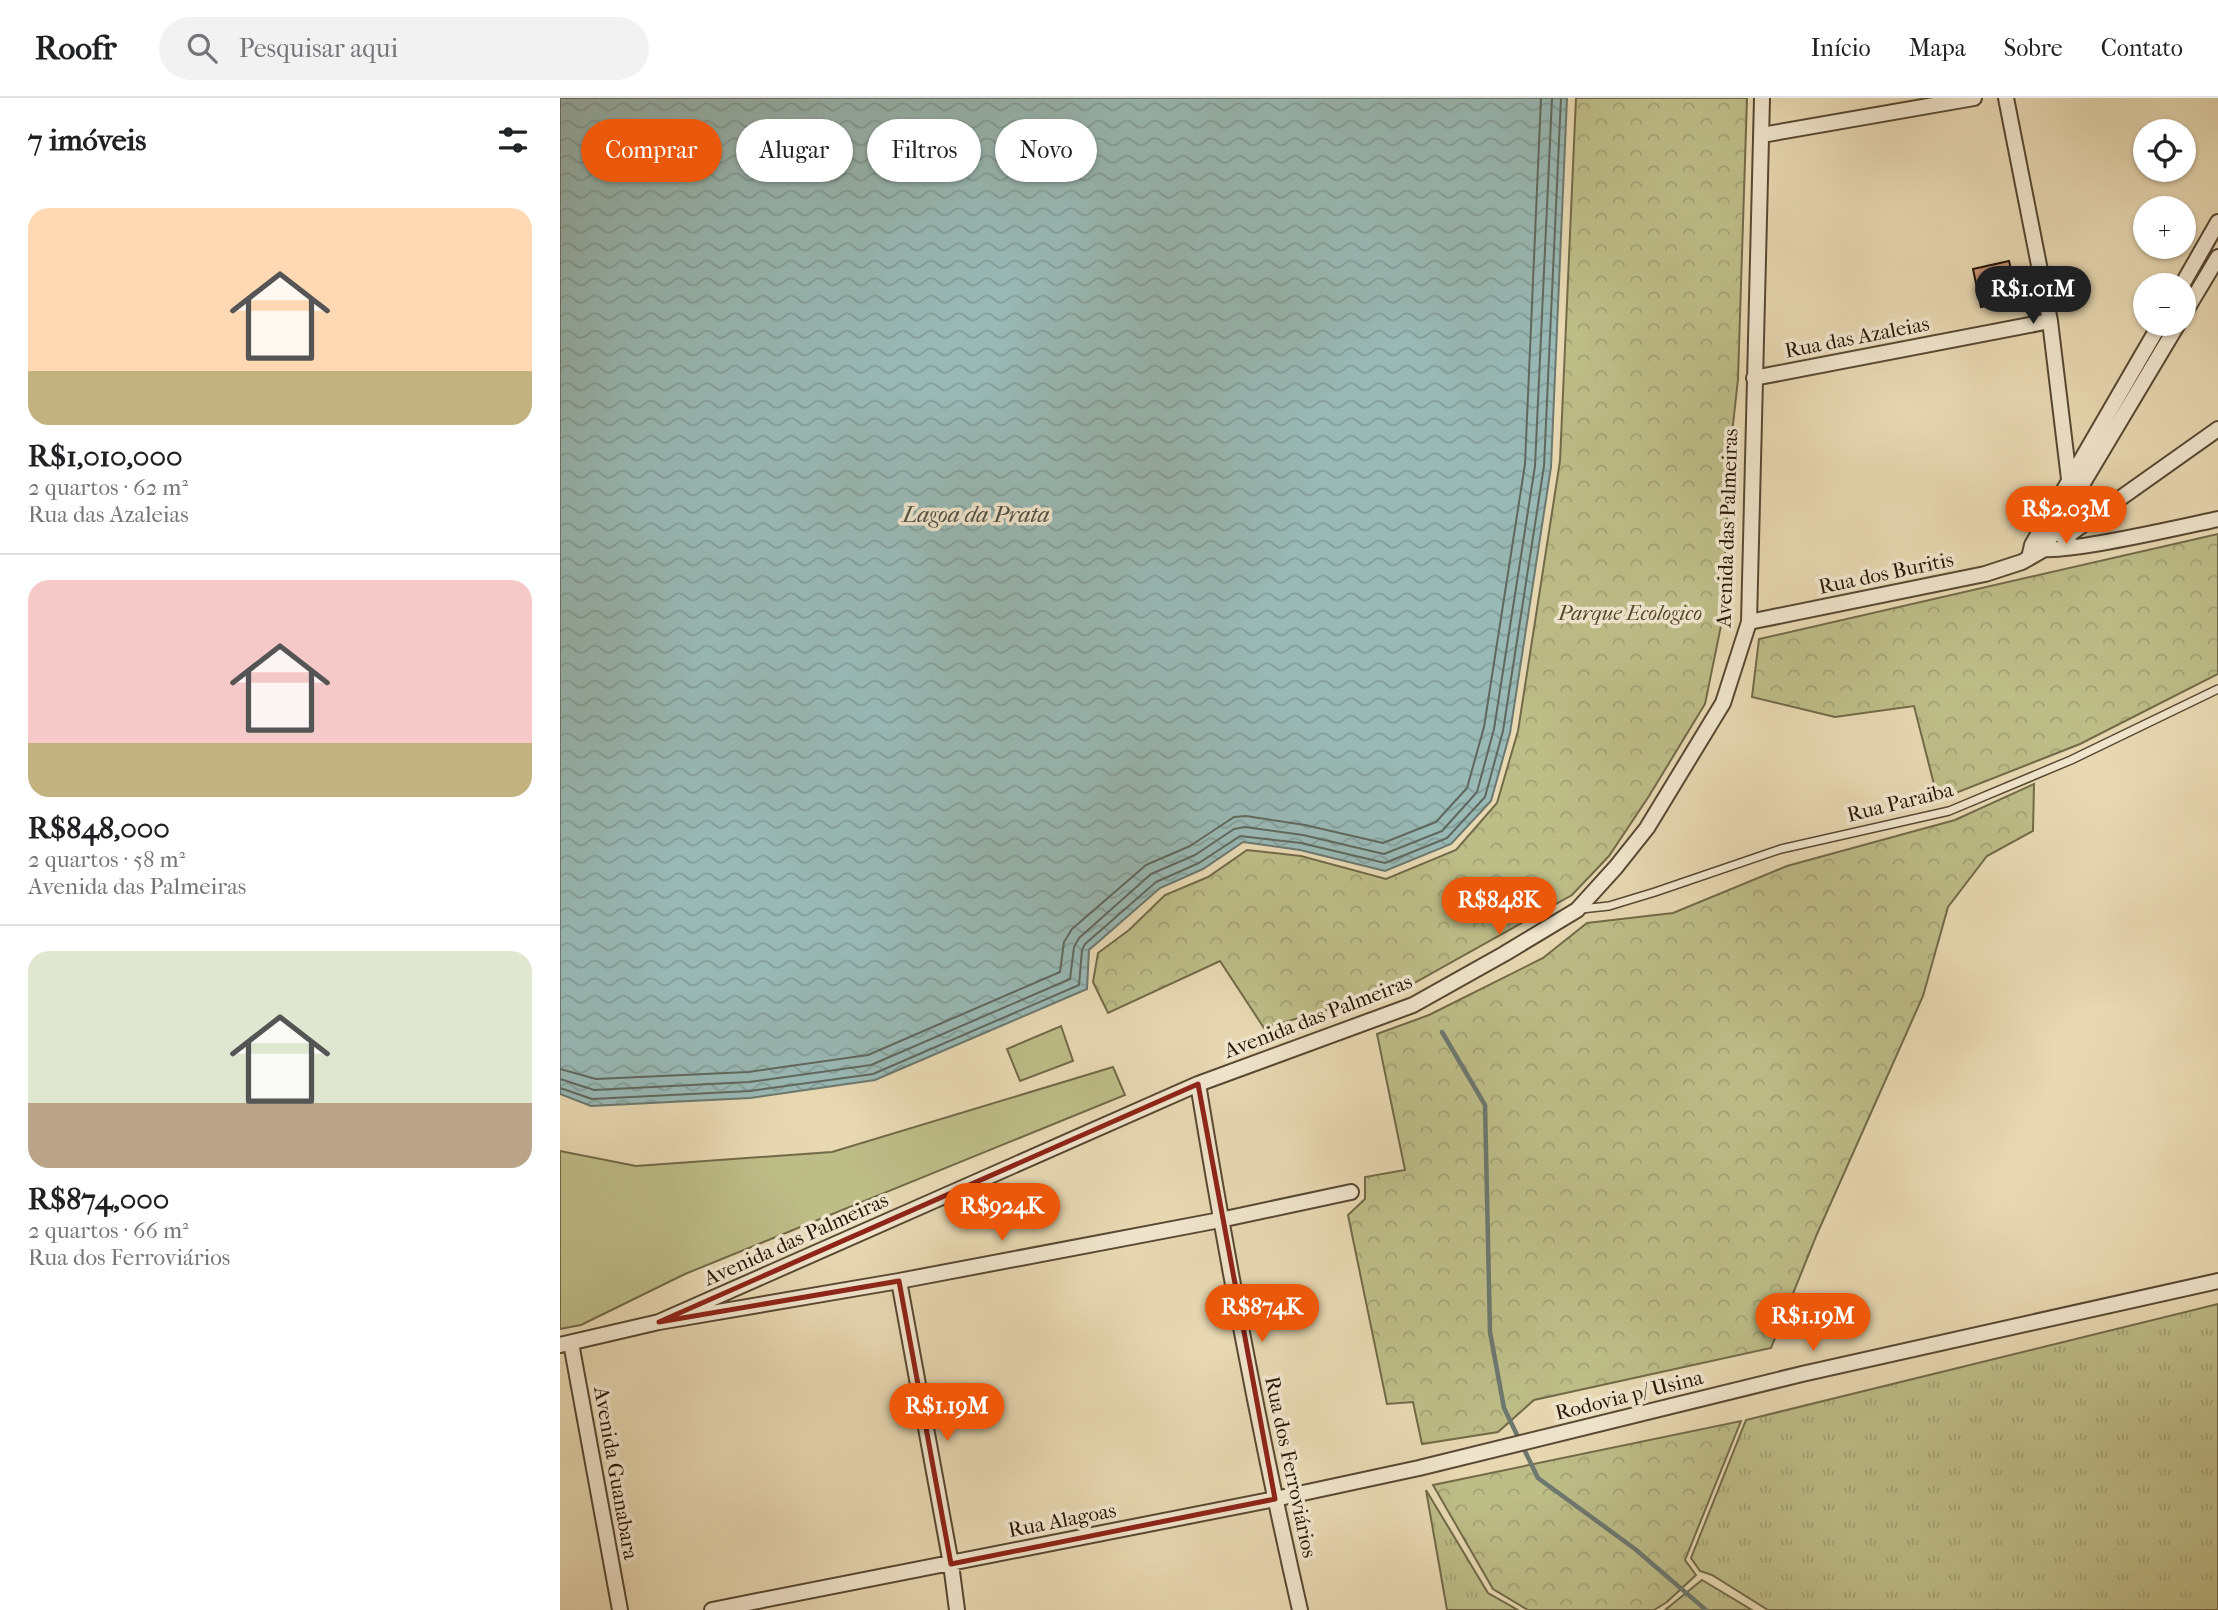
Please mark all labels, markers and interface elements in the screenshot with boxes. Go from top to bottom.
search box [159,17,649,80]
text: Roofr [35,29,117,68]
icon: search [183,29,221,67]
text: Pesquisar aqui [239,33,398,64]
text: Início [1811,34,1871,62]
text: Mapa [1909,34,1966,62]
text: Sobre [2004,34,2063,62]
text: Contato [2101,34,2183,62]
chip: Comprar [581,119,722,182]
chip: Alugar [736,119,853,182]
chip: Filtros [867,119,981,182]
chip: Novo [995,119,1097,182]
map controls [2133,119,2196,336]
button: locate [2133,119,2196,182]
icon: filters [494,121,532,159]
text: 7 imóveis [28,123,146,158]
button: + [2133,196,2196,259]
icon: home [217,253,343,379]
pin: R$1.01M [1968,266,2098,326]
button: − [2133,273,2196,336]
text: R$1.01M [1991,275,2075,302]
street label: Rua das Azaleias [1783,311,1932,363]
street label: Avenida das Palmeiras [1711,428,1742,629]
text: R$1,010,000 [28,439,183,474]
text: 2 quartos · 62 m² [28,474,188,501]
pin: R$2.03M [2001,486,2131,546]
text: R$2.03M [2022,495,2110,522]
text: Rua das Azaleias [28,501,189,528]
water label: Lagoa da Prata [901,501,1049,528]
street label: Rua dos Buritis [1816,547,1956,599]
park label: Parque Ecologico [1557,601,1702,625]
icon: home [217,625,343,751]
street label: Rua Paraiba [1844,777,1956,827]
text: R$848,000 [28,811,170,846]
text: 2 quartos · 58 m² [28,846,185,873]
text: Avenida das Palmeiras [28,873,246,900]
pin: R$848K [1442,878,1556,937]
text: R$848K [1458,886,1540,913]
street label: Avenida das Palmeiras [1220,969,1416,1063]
icon: home [217,996,343,1122]
text: R$874,000 [28,1182,169,1217]
pin: R$924K [945,1184,1059,1243]
street label: Avenida das Palmeiras [699,1187,892,1291]
text: R$924K [960,1192,1044,1219]
text: 2 quartos · 66 m² [28,1217,189,1244]
text: Rua dos Ferroviários [28,1244,230,1271]
pin: R$874K [1205,1284,1319,1344]
text: R$874K [1221,1293,1303,1320]
pin: R$1.19M [1748,1294,1878,1353]
text: R$1.19M [1771,1302,1855,1329]
street label: Rodovia p/ Usina [1553,1365,1706,1425]
street label: Rua dos Ferroviários [1260,1374,1322,1560]
street label: Avenida Guanabara [589,1384,643,1562]
pin: R$1.19M [882,1384,1012,1443]
text: R$1.19M [905,1392,989,1419]
street label: Rua Alagoas [1006,1498,1118,1542]

